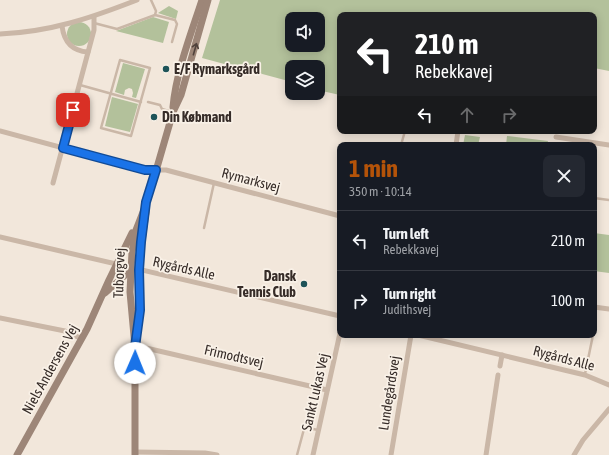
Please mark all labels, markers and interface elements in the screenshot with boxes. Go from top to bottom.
map controls [285,12,325,100]
button: sound [285,12,325,52]
icon: left [349,28,401,80]
text: 210 m [415,28,478,60]
one-way arrow [191,43,199,56]
button: layers [285,60,325,100]
place label: E/F Rymarksgård [174,61,260,77]
text: Rebekkavej [415,61,493,82]
marker: E/F Rymarksgård [161,64,171,74]
pin [56,93,90,127]
icon: arrive [62,99,84,121]
icon: left [414,104,436,126]
icon: ahead [456,104,478,126]
icon: right [498,104,520,126]
place label: Din Købmand [162,109,232,125]
marker: Din Købmand [149,112,159,122]
text: 1 min [349,155,398,182]
button: close [543,155,585,197]
street label: Rymarksvej [220,165,282,195]
text: 350 m · 10:14 [349,184,412,199]
text: Turn left [383,225,429,242]
icon: left [349,230,371,252]
text: 210 m [551,232,585,249]
text: Rebekkavej [383,242,439,257]
street label: Tuborgvej [110,248,128,298]
street label: Rygårds Alle [151,253,217,283]
place label: Dansk Tennis Club [237,268,297,300]
marker: Dansk Tennis Club [299,279,309,289]
text: Turn right [383,285,436,302]
icon: right [349,290,371,312]
text: 100 m [551,292,585,309]
text: Judithsvej [383,302,431,317]
street label: Niels Andersens Vej [19,321,81,417]
street label: Frimodtsvej [203,341,265,371]
position arrow [114,342,156,384]
street label: Rygårds Alle [531,342,597,374]
street label: Sankt Lukas Vej [298,352,332,432]
street label: Lundegårdsvej [375,355,403,431]

